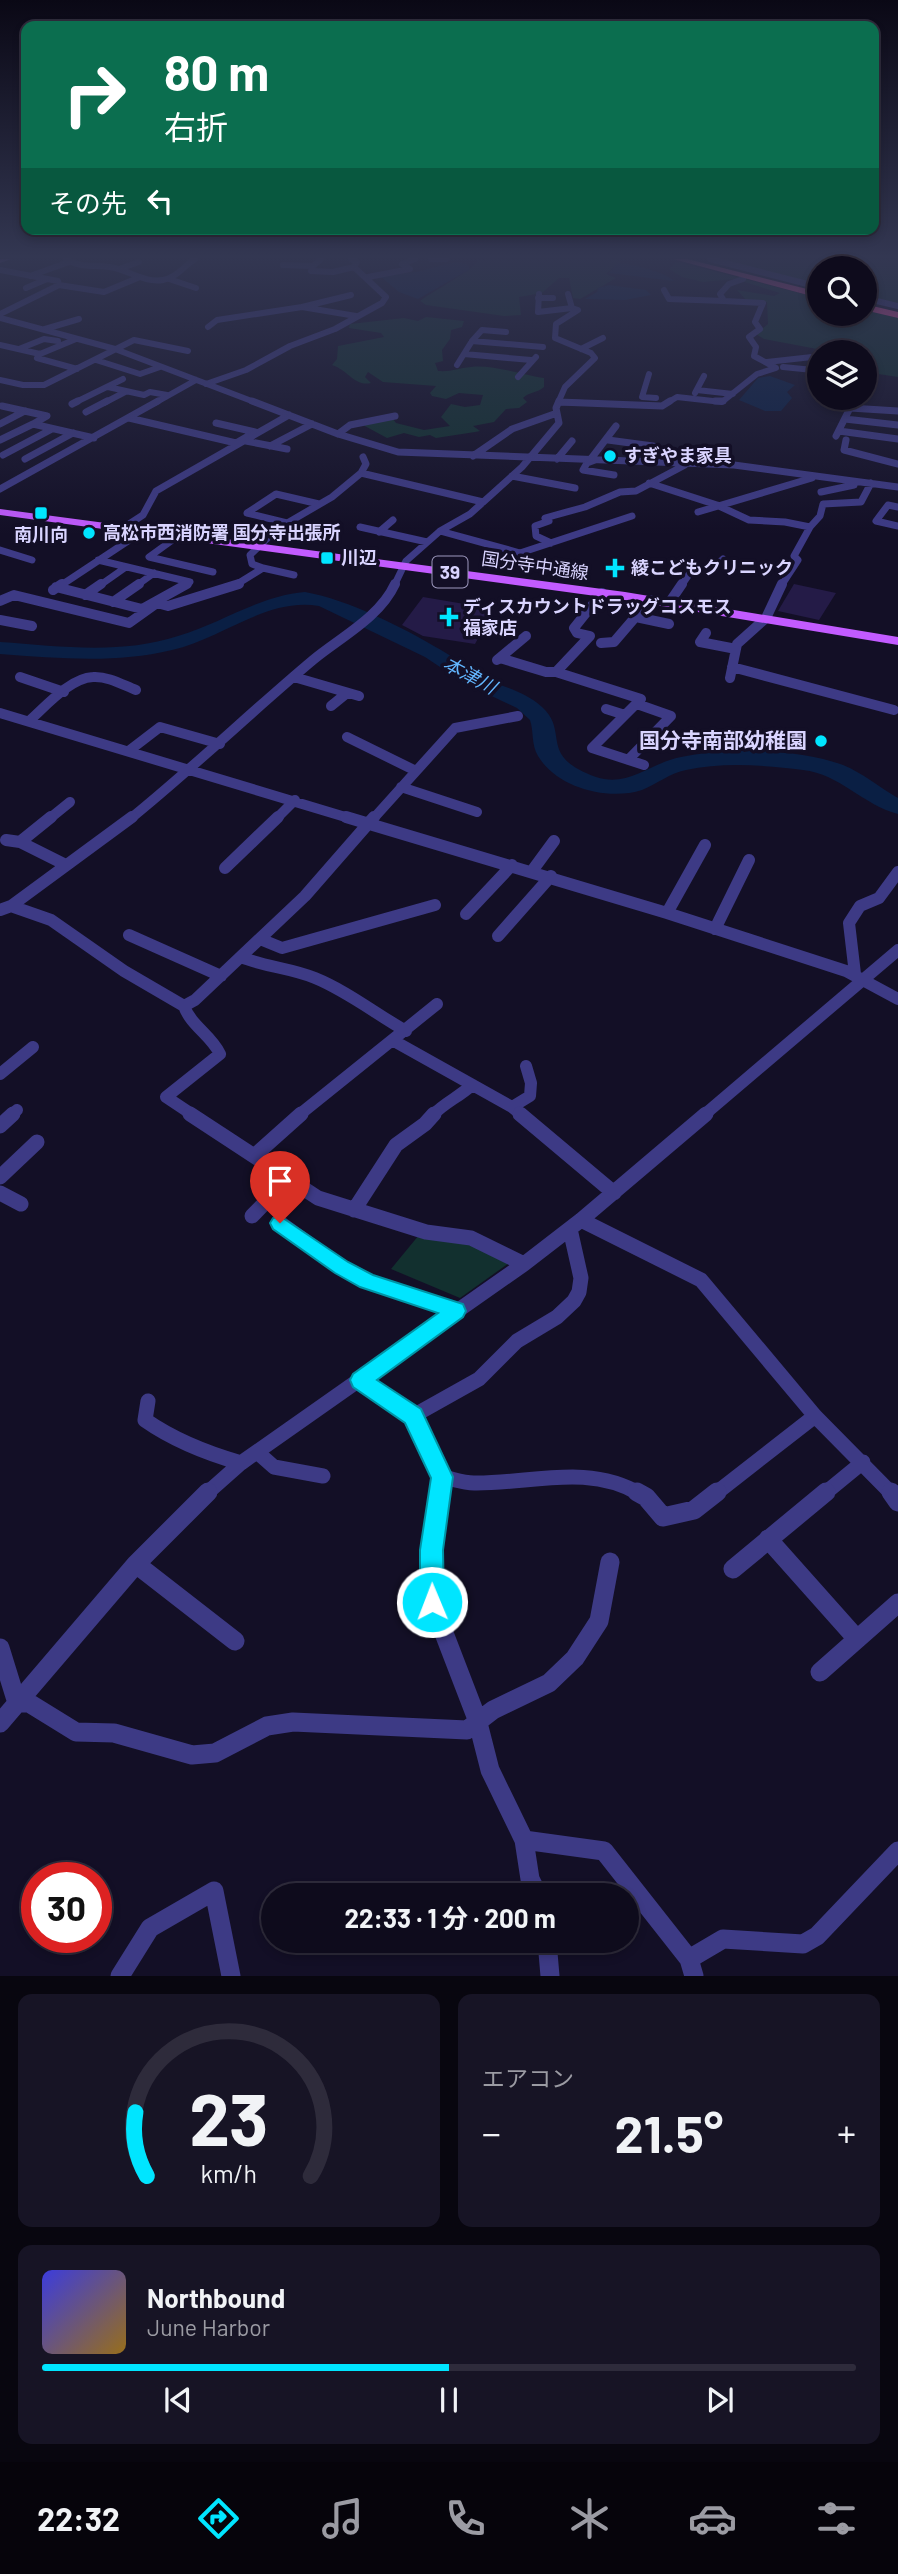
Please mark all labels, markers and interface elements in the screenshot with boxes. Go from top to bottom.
text: 80 m [164,42,269,101]
icon: right [49,49,140,140]
text: 右折 [164,107,228,145]
icon: left [141,182,179,220]
text: その先 [49,187,127,218]
map controls [807,256,877,410]
button: search [807,256,877,326]
button: layers [807,340,877,410]
place label: すぎやま家具 [624,444,732,466]
marker: すぎやま家具 [602,448,618,464]
marker: 南川向 [33,505,49,521]
place label: 高松市西消防署 国分寺出張所 [103,521,341,543]
place label: 南川向 [14,523,68,545]
marker: 高松市西消防署 国分寺出張所 [81,525,97,541]
place label: 川辺 [341,546,377,568]
street label: 国分寺中通線 [480,547,590,583]
marker: 川辺 [319,550,335,566]
road number: 39 [433,556,468,587]
place label: 綾こどもクリニック [631,556,793,578]
marker: 綾こどもクリニック [605,558,625,578]
place label: ディスカウントドラッグコスモス 福家店 [463,595,732,638]
marker: ディスカウントドラッグコスモス 福家店 [441,609,457,625]
water label: 本津川 [440,651,503,699]
place label: 国分寺南部幼稚園 [639,727,807,752]
marker: 国分寺南部幼稚園 [813,733,829,749]
pin [250,1151,310,1223]
icon: arrive [261,1162,299,1200]
position arrow [395,1565,469,1639]
speed limit sign: 30 [21,1862,112,1953]
text: 22:33 · 1 分 · 200 m [344,1902,556,1933]
text: エアコン [482,2064,574,2092]
text: 23 [189,2074,269,2162]
text: 21.5° [615,2101,723,2163]
text: − [482,2109,501,2155]
text: + [837,2109,856,2155]
text: km/h [201,2158,257,2188]
text: Northbound [147,2282,285,2313]
text: June Harbor [147,2313,270,2341]
icon: previous [159,2381,197,2419]
icon: pause [430,2381,468,2419]
icon: next [701,2381,739,2419]
icon: directions [194,2494,243,2543]
icon: music [318,2494,367,2543]
icon: phone [441,2494,490,2543]
icon: climate [565,2494,614,2543]
icon: car [688,2494,737,2543]
icon: filters [812,2494,861,2543]
text: 22:32 [37,2499,120,2537]

